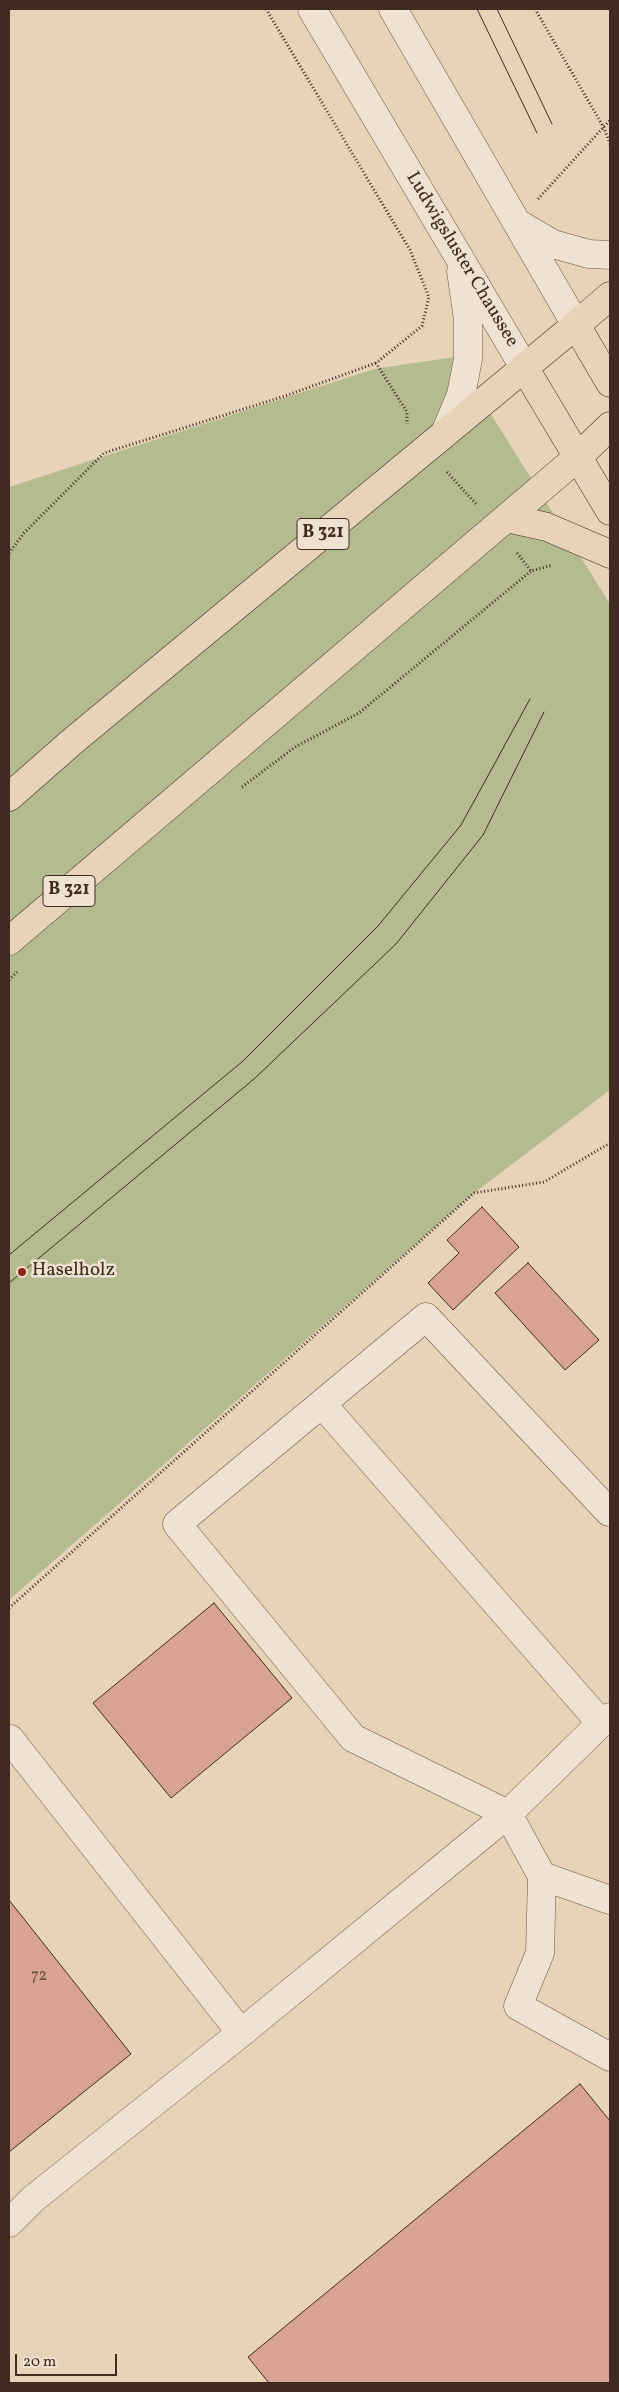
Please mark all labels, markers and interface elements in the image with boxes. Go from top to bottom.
street label: Ludwigsluster Chaussee [400,168,522,352]
road number: B 321 [297,518,349,550]
road number: B 321 [43,876,95,906]
place label: Haselholz [32,1261,115,1283]
marker: Haselholz [16,1266,28,1278]
house number: 72 [31,1967,47,1987]
scale bar [18,2344,120,2376]
text: 20 m [23,2352,56,2373]

